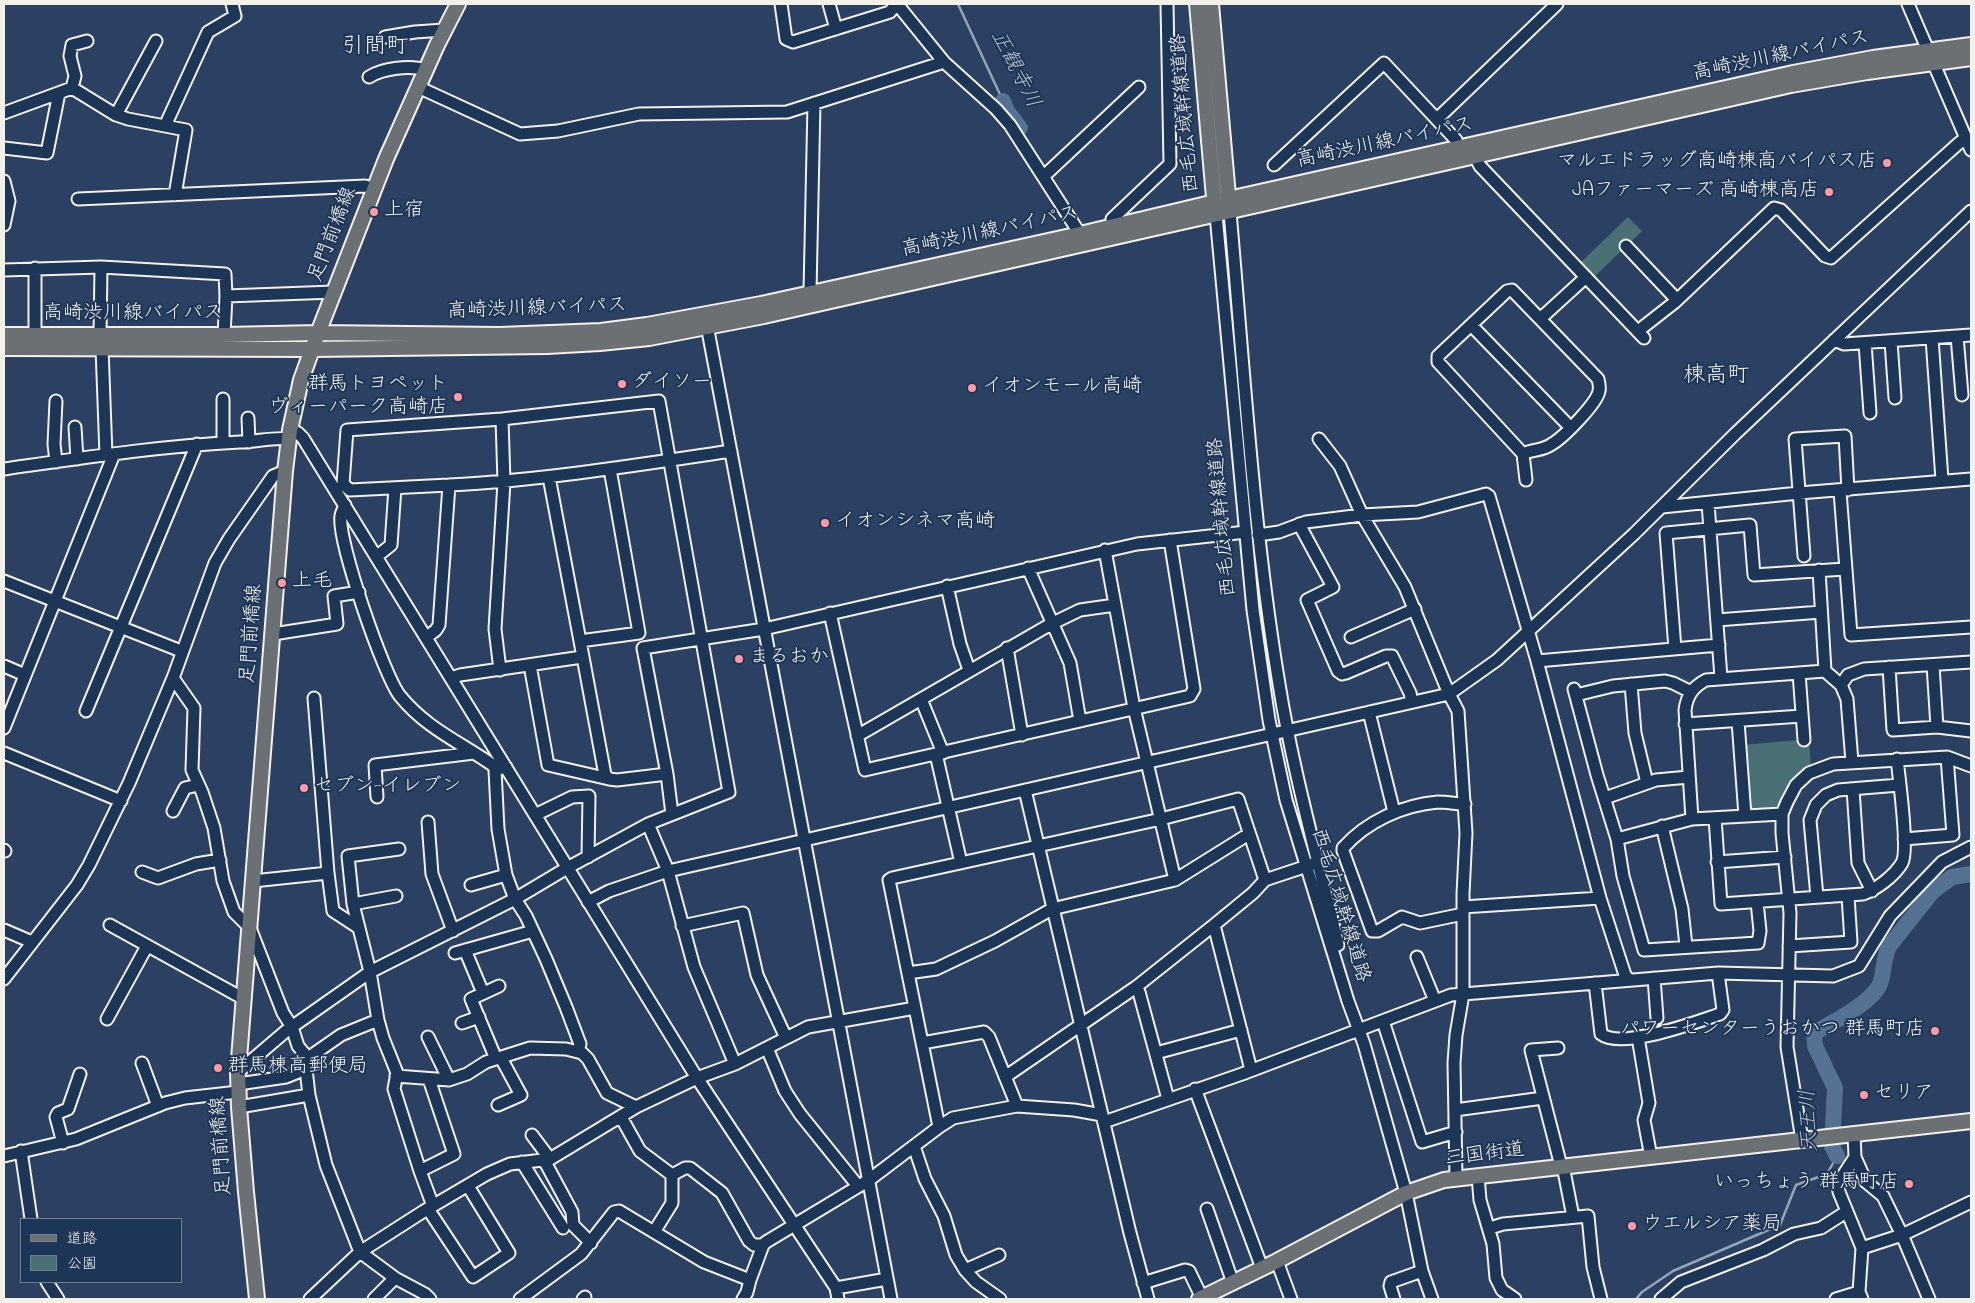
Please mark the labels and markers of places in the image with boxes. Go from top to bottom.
place label: マルエドラッグ高崎棟高バイパス店 [1557,151,1877,175]
marker: マルエドラッグ高崎棟高バイパス店 [1881,157,1893,169]
place label: JAファーマーズ 高崎棟高店 [1572,180,1819,204]
marker: JAファーマーズ 高崎棟高店 [1823,186,1835,198]
place label: 上宿 [384,200,424,224]
marker: 上宿 [368,206,380,218]
place label: ダイソー [632,372,712,396]
place label: 群馬トヨペット ヴィーパーク高崎店 [268,374,448,421]
place label: イオンモール高崎 [982,376,1142,400]
marker: ダイソー [616,378,628,390]
marker: イオンモール高崎 [966,382,978,394]
marker: 群馬トヨペット ヴィーパーク高崎店 [452,391,464,403]
place label: イオンシネマ高崎 [835,511,995,535]
marker: イオンシネマ高崎 [819,517,831,529]
place label: 上毛 [292,571,332,595]
marker: 上毛 [276,577,288,589]
place label: まるおか [749,647,829,671]
marker: まるおか [733,653,745,665]
place label: セブン-イレブン [314,776,461,800]
marker: セブン-イレブン [298,782,310,794]
place label: パワーセンターうおかつ 群馬町店 [1620,1019,1925,1043]
marker: パワーセンターうおかつ 群馬町店 [1929,1025,1941,1037]
place label: 群馬棟高郵便局 [228,1056,368,1080]
marker: 群馬棟高郵便局 [212,1062,224,1074]
place label: セリア [1874,1083,1934,1107]
marker: セリア [1858,1089,1870,1101]
place label: いっちょう 群馬町店 [1714,1172,1899,1196]
marker: いっちょう 群馬町店 [1903,1178,1915,1190]
place label: ウエルシア薬局 [1642,1214,1782,1238]
marker: ウエルシア薬局 [1626,1220,1638,1232]

